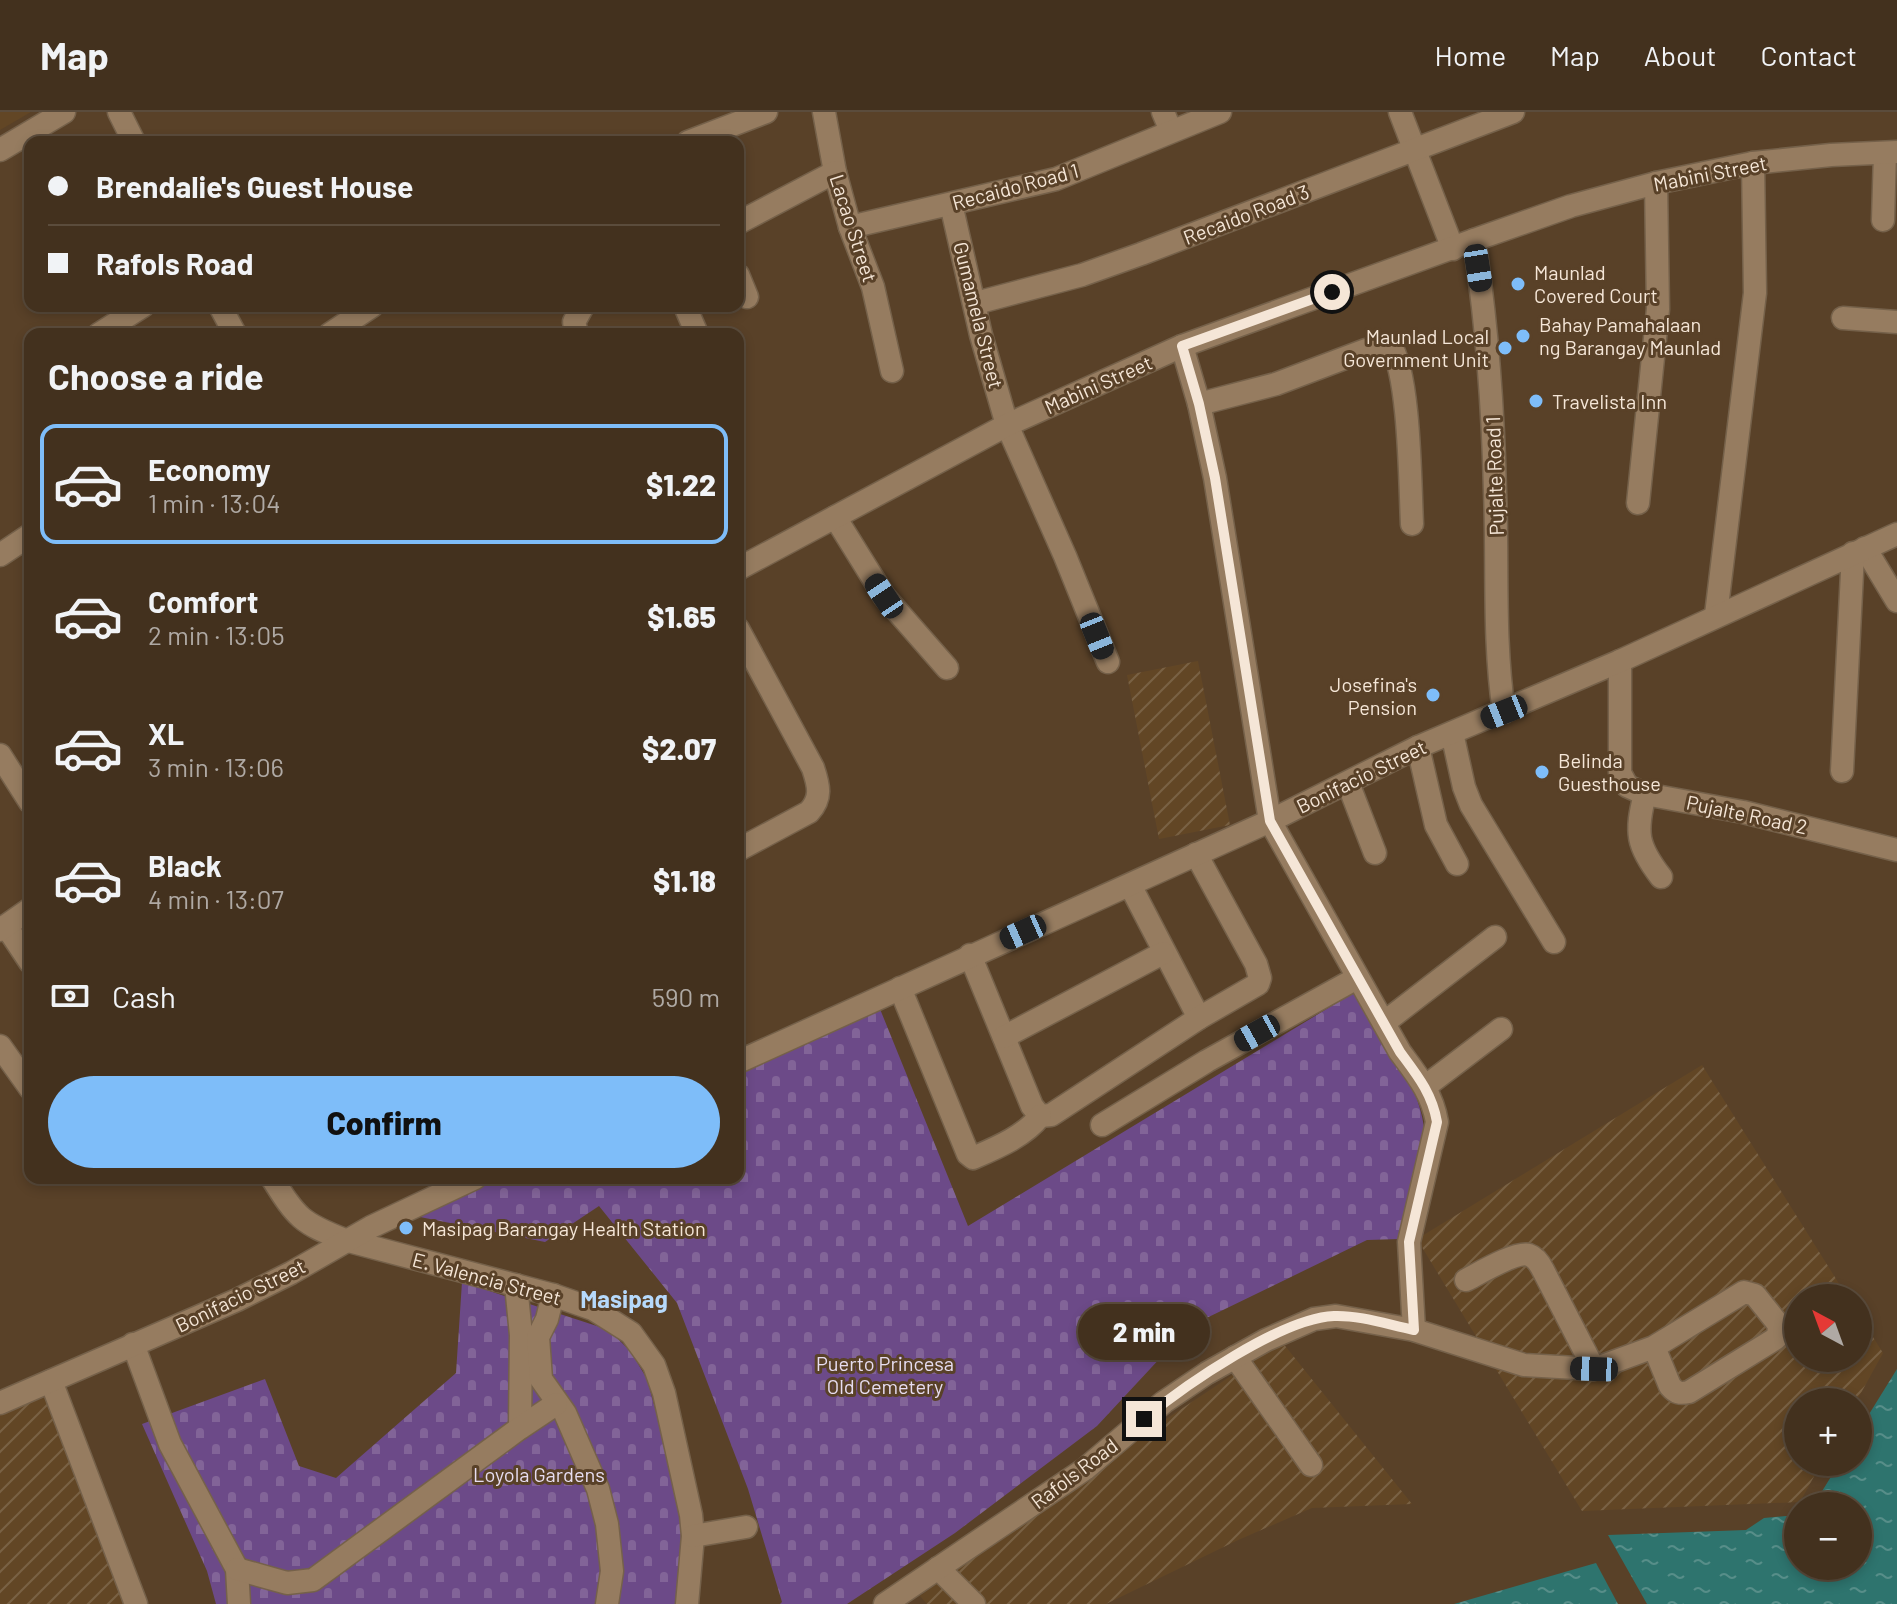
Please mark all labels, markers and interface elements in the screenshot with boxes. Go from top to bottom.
text: Map [40,32,109,78]
text: Home [1435,38,1506,72]
text: Map [1550,38,1600,72]
text: About [1644,38,1716,72]
text: Contact [1760,38,1857,72]
street label: Mabini Street [1651,150,1769,196]
street label: Recaido Road 1 [949,158,1081,214]
text: Brendalie's Guest House [96,168,413,204]
street label: Lacao Street [825,171,883,285]
street label: Recaido Road 3 [1180,179,1312,249]
street label: Gumamela Street [949,239,1009,391]
car [1462,242,1494,294]
text: Rafols Road [96,245,253,281]
place label: Maunlad Covered Court [1534,260,1658,307]
route start [1314,274,1350,310]
marker: Maunlad Covered Court [1509,275,1527,293]
place label: Bahay Pamahalaan ng Barangay Maunlad [1539,312,1721,359]
place label: Maunlad Local Government Unit [1343,324,1489,371]
marker: Bahay Pamahalaan ng Barangay Maunlad [1514,327,1532,345]
marker: Maunlad Local Government Unit [1496,339,1514,357]
street label: Mabini Street [1041,350,1155,418]
text: Choose a ride [48,354,264,397]
place label: Travelista Inn [1552,389,1667,413]
marker: Travelista Inn [1527,392,1545,410]
street label: Pujalte Road 1 [1480,416,1508,536]
icon: car [52,448,124,520]
text: Economy [148,451,271,487]
text: $1.22 [646,466,716,502]
text: 1 min · 13:04 [148,487,281,518]
car [861,569,907,623]
icon: car [52,580,124,652]
text: Comfort [148,583,258,619]
text: $1.65 [647,598,716,634]
car [1077,609,1117,663]
text: 2 min · 13:05 [148,619,285,650]
place label: Josefina's Pension [1330,672,1417,719]
marker: Josefina's Pension [1424,686,1442,704]
car [1477,692,1531,732]
icon: car [52,712,124,784]
text: XL [148,715,184,751]
text: $2.07 [642,730,716,766]
street label: Bonifacio Street [1292,734,1430,818]
place label: Belinda Guesthouse [1558,748,1661,795]
text: 3 min · 13:06 [148,751,284,782]
marker: Belinda Guesthouse [1533,763,1551,781]
street label: Pujalte Road 2 [1684,789,1810,839]
icon: car [52,844,124,916]
text: Black [148,847,222,883]
text: $1.18 [653,862,716,898]
text: 4 min · 13:07 [148,883,284,914]
car [996,911,1050,953]
icon: cash [48,974,92,1018]
text: Cash [112,978,176,1014]
text: 590 m [652,981,720,1012]
car [1230,1011,1284,1055]
button: Confirm [48,1076,720,1168]
place label: Masipag Barangay Health Station [422,1216,706,1240]
marker: Masipag Barangay Health Station [397,1219,415,1237]
street label: E. Valencia Street [410,1247,564,1309]
street label: Bonifacio Street [171,1253,309,1337]
district label: Masipag [580,1284,668,1313]
north arrow [1784,1284,1872,1372]
map controls [1784,1284,1872,1580]
callout: 2 min [1078,1303,1210,1359]
text: 2 min [1113,1316,1175,1347]
park label: Puerto Princesa Old Cemetery [816,1351,954,1398]
car [1570,1356,1618,1382]
button: + [1784,1388,1872,1476]
route end [1126,1401,1162,1437]
street label: Rafols Road [1026,1433,1122,1513]
park label: Loyola Gardens [473,1462,605,1486]
button: − [1784,1492,1872,1580]

